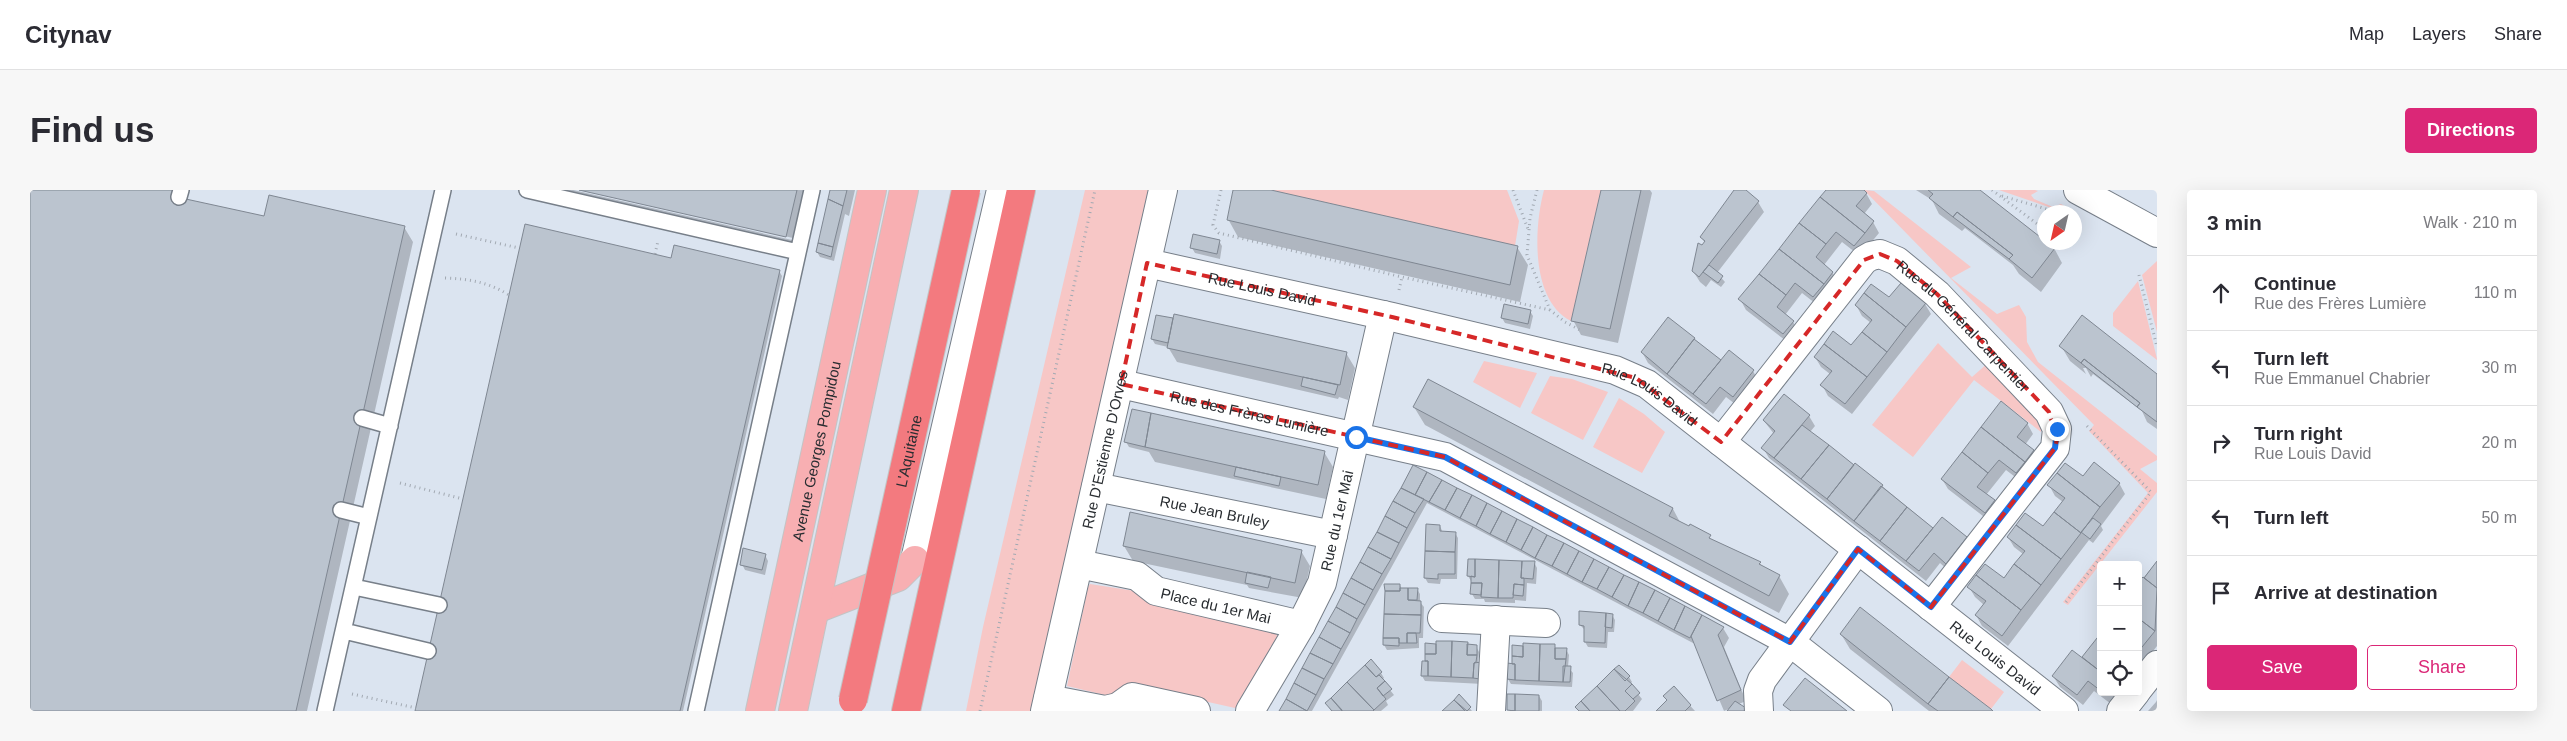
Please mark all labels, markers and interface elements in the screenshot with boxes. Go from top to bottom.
text: Citynav [25,21,112,48]
text: Map [2349,24,2384,44]
text: Layers [2412,24,2466,44]
text: Share [2494,24,2542,44]
button: Directions [2405,108,2537,153]
text: Find us [30,110,154,149]
north arrow [2037,205,2082,250]
text: 3 min [2207,211,2262,234]
text: Walk · 210 m [2423,214,2517,231]
street label: Rue du Général Carpentier [1894,256,2033,395]
street label: Rue Louis David [1207,268,1318,309]
text: Continue [2254,273,2336,294]
icon: ahead [2207,279,2235,307]
text: 110 m [2474,284,2517,301]
text: Rue des Frères Lumière [2254,295,2427,312]
text: Turn left [2254,348,2329,369]
icon: left [2207,354,2235,382]
street label: Avenue Georges Pompidou [788,359,844,543]
street label: Rue Louis David [1600,359,1701,429]
text: 30 m [2481,359,2517,376]
street label: Rue D'Estienne D'Orves [1078,369,1130,530]
text: Rue Emmanuel Chabrier [2254,370,2430,387]
street label: Rue des Frères Lumière [1169,387,1331,439]
street label: L'Aquitaine [892,413,924,489]
route end [2046,418,2069,441]
text: Turn right [2254,423,2342,444]
route start [1345,426,1368,449]
icon: right [2207,429,2235,457]
text: 20 m [2481,434,2517,451]
text: Rue Louis David [2254,445,2371,462]
street label: Rue du 1er Mai [1317,469,1356,572]
street label: Rue Jean Bruley [1159,492,1271,530]
icon: left [2207,504,2235,532]
text: Turn left [2254,507,2329,528]
text: 50 m [2481,509,2517,526]
map controls [2097,561,2142,696]
button: + [2097,561,2142,606]
icon: arrive [2207,579,2235,607]
text: Arrive at destination [2254,582,2438,603]
street label: Place du 1er Mai [1159,584,1273,626]
button: − [2097,606,2142,651]
street label: Rue Louis David [1947,617,2044,698]
button: Save [2207,645,2357,690]
button: Share [2367,645,2517,690]
button: locate [2097,651,2142,696]

